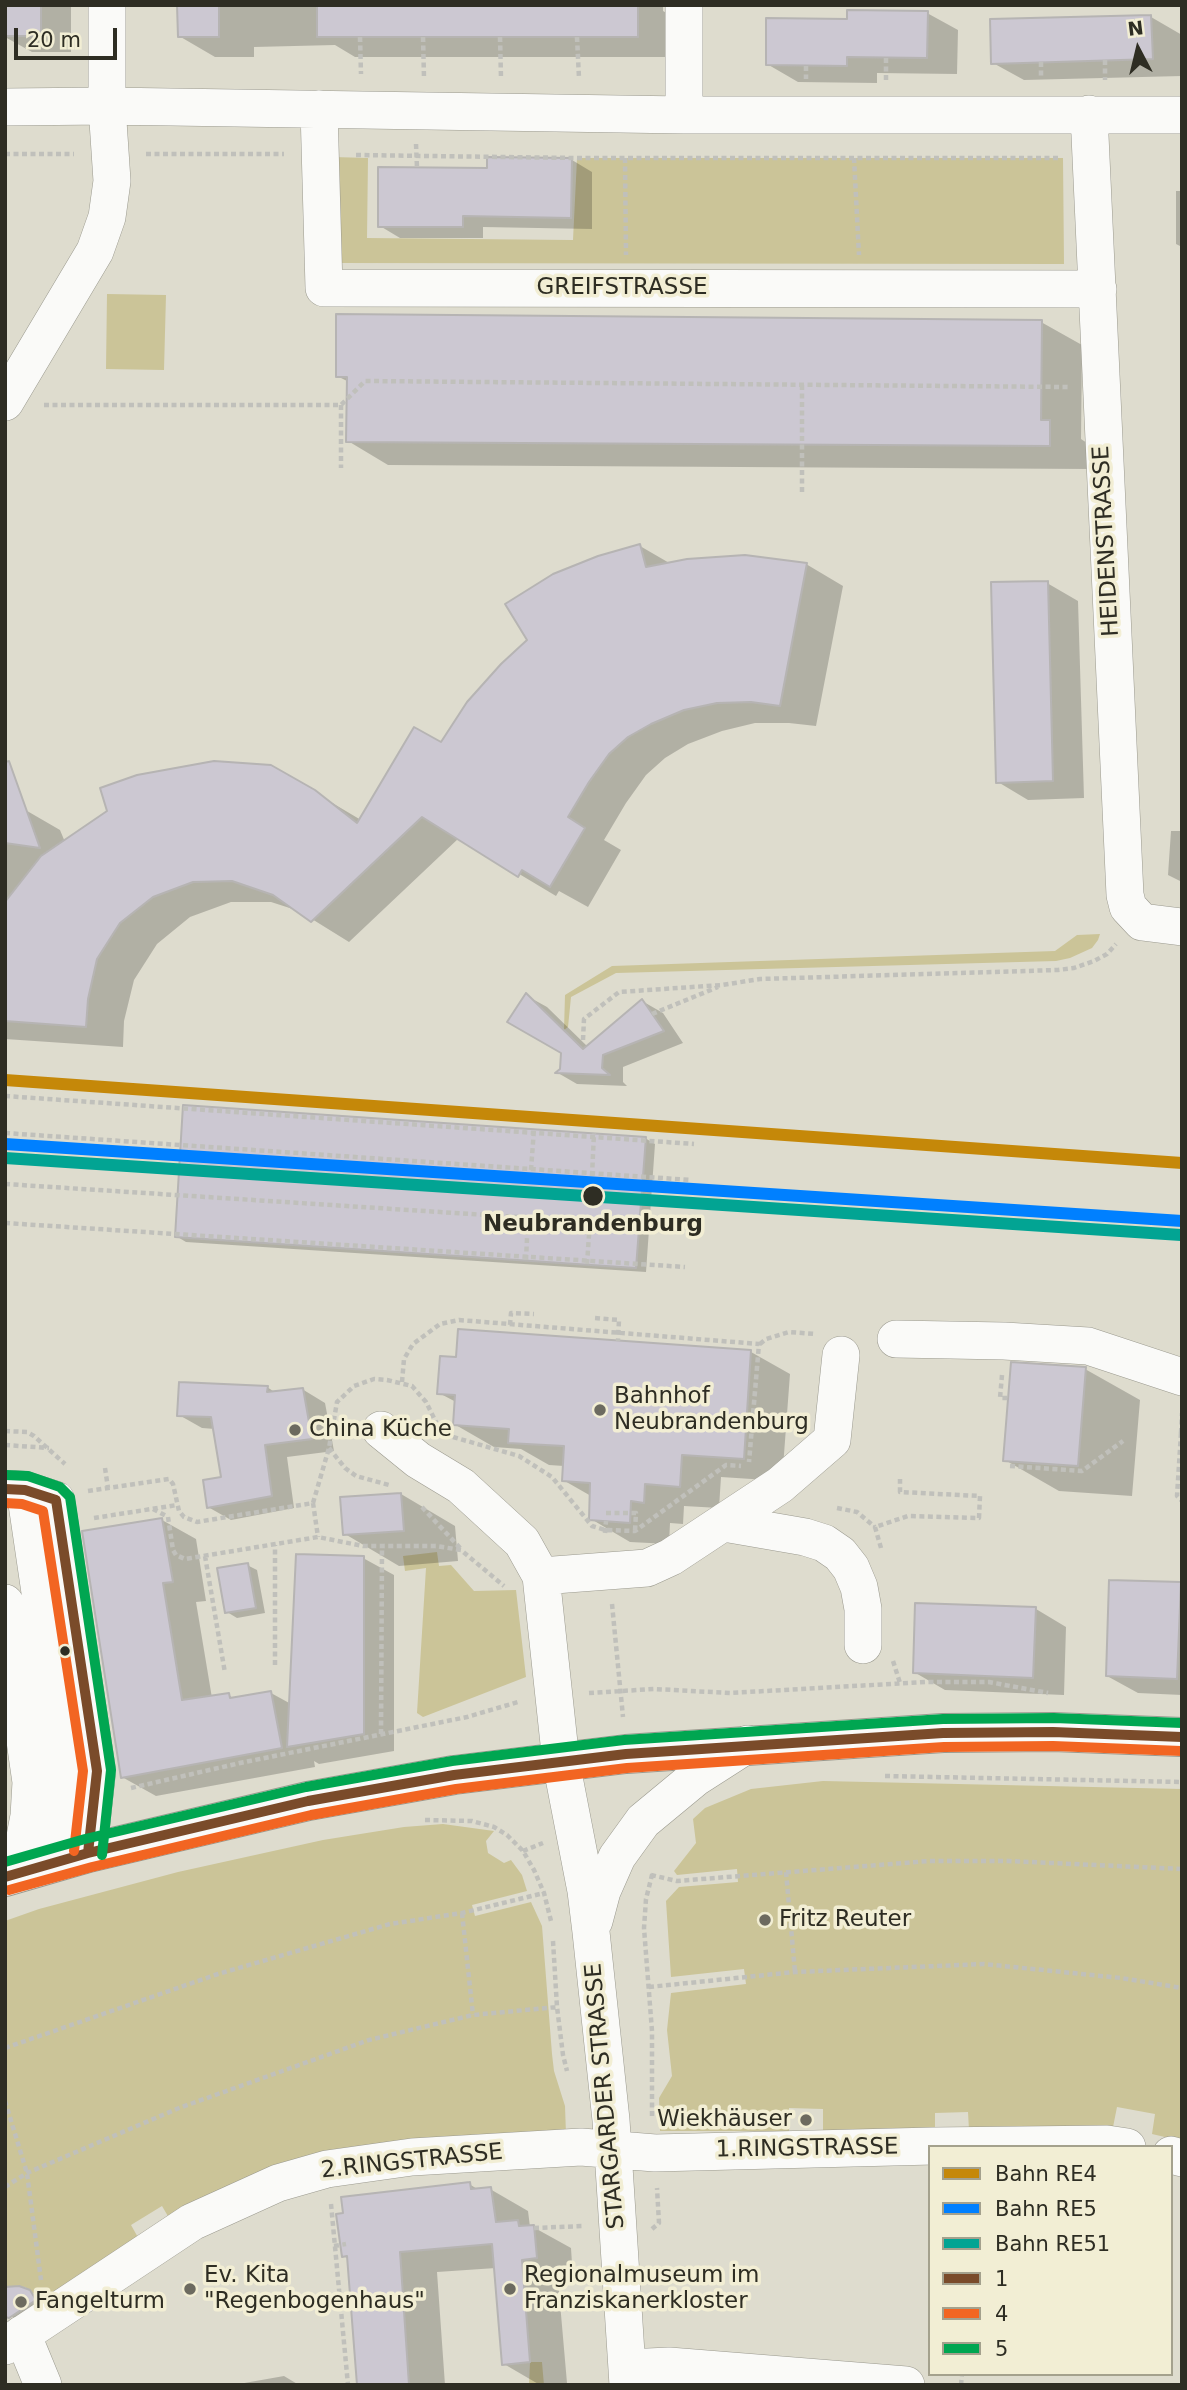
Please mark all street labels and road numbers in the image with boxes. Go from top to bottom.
street label: GREIFSTRASSE [536,274,708,302]
street label: HEIDENSTRASSE [1088,445,1126,637]
street label: STARGARDER STRASSE [581,1962,631,2230]
street label: 1.RINGSTRASSE [715,2134,899,2164]
street label: 2.RINGSTRASSE [320,2139,504,2185]

